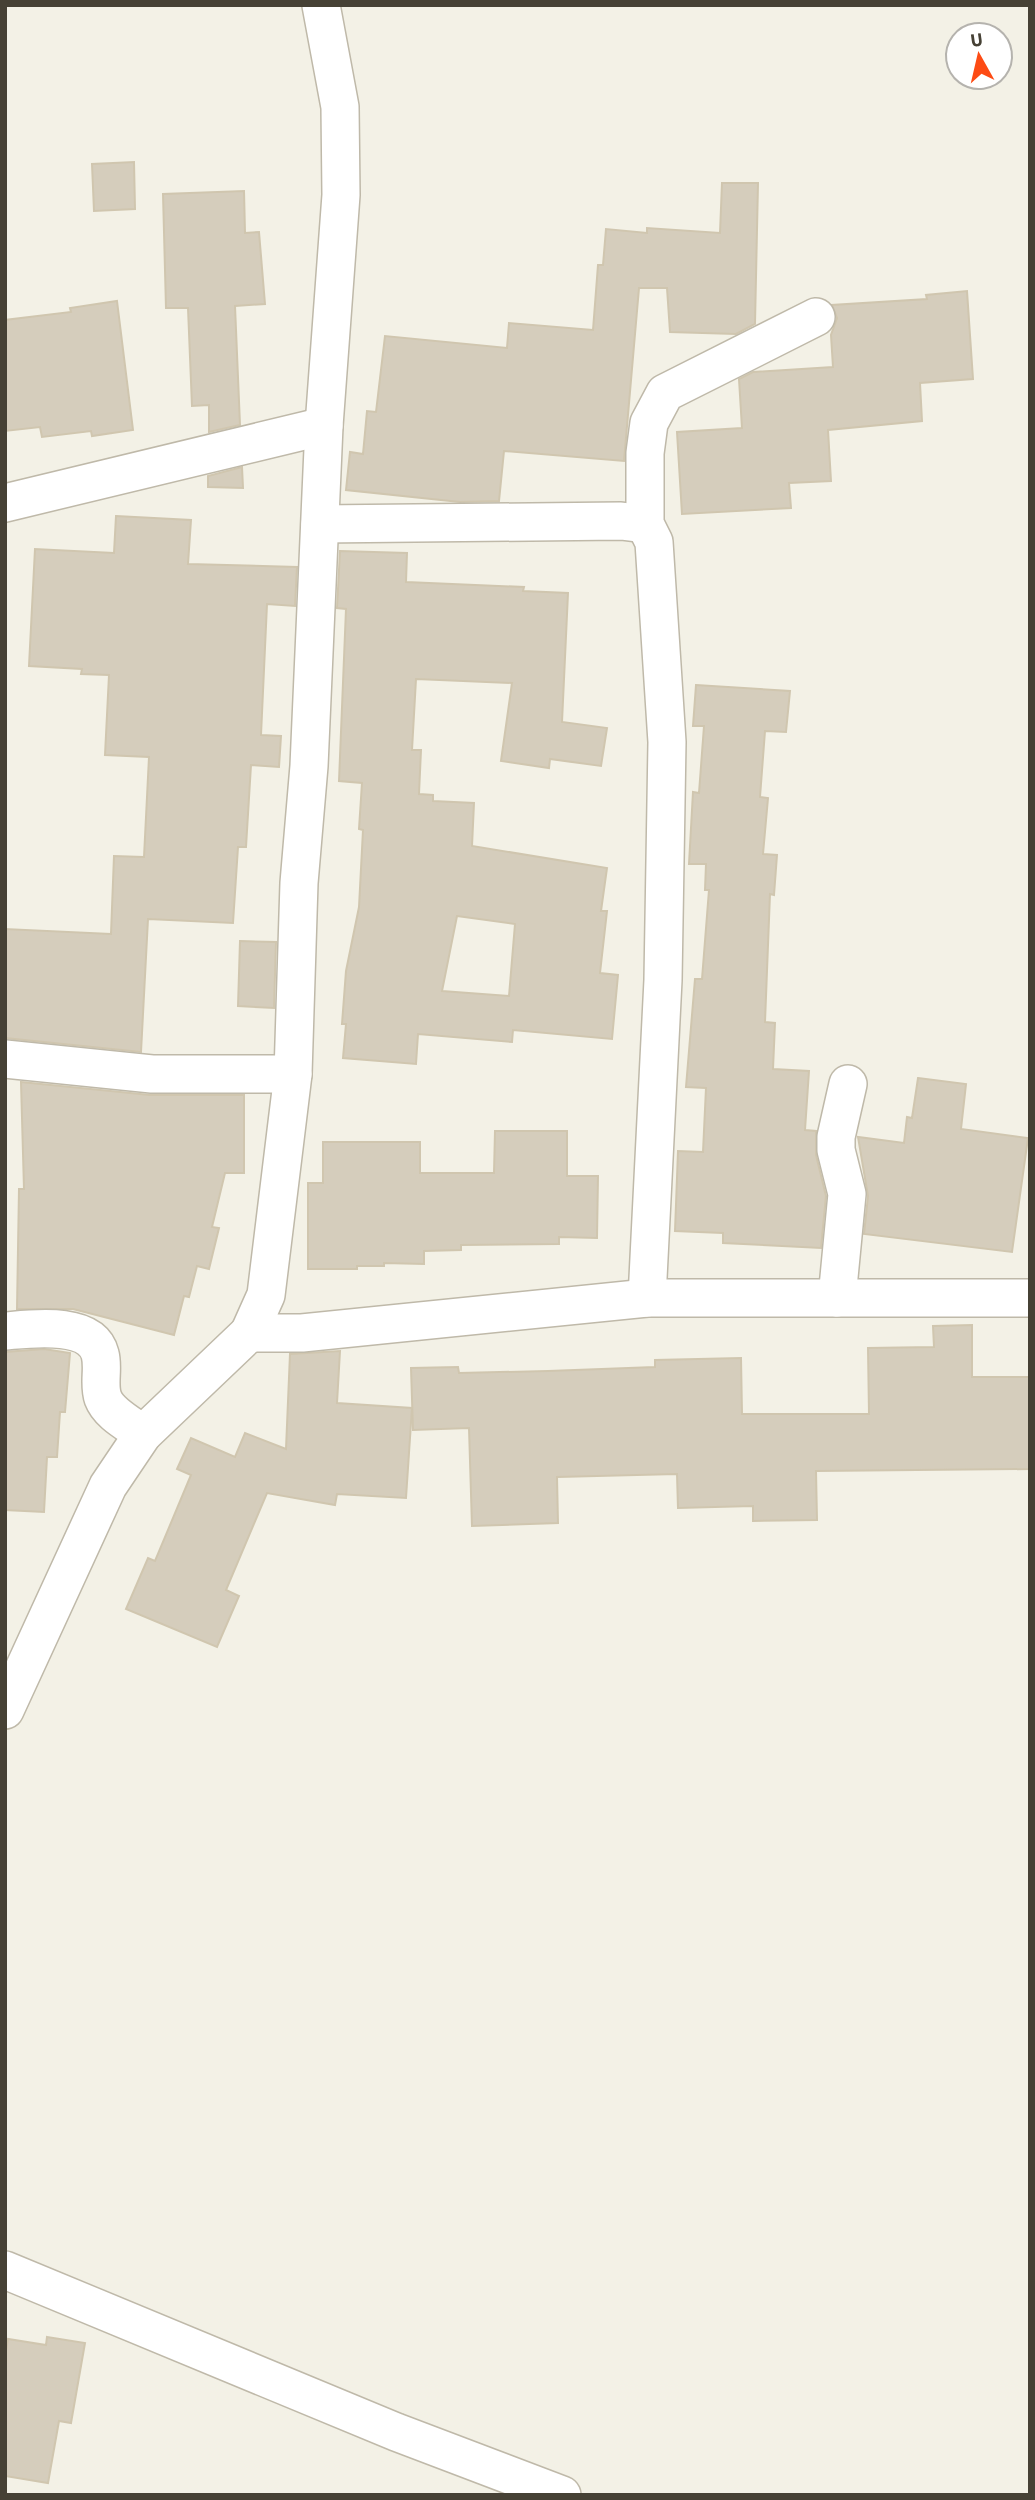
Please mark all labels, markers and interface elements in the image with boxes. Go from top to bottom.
north arrow [944,21,1014,91]
text: U [969,26,985,55]

